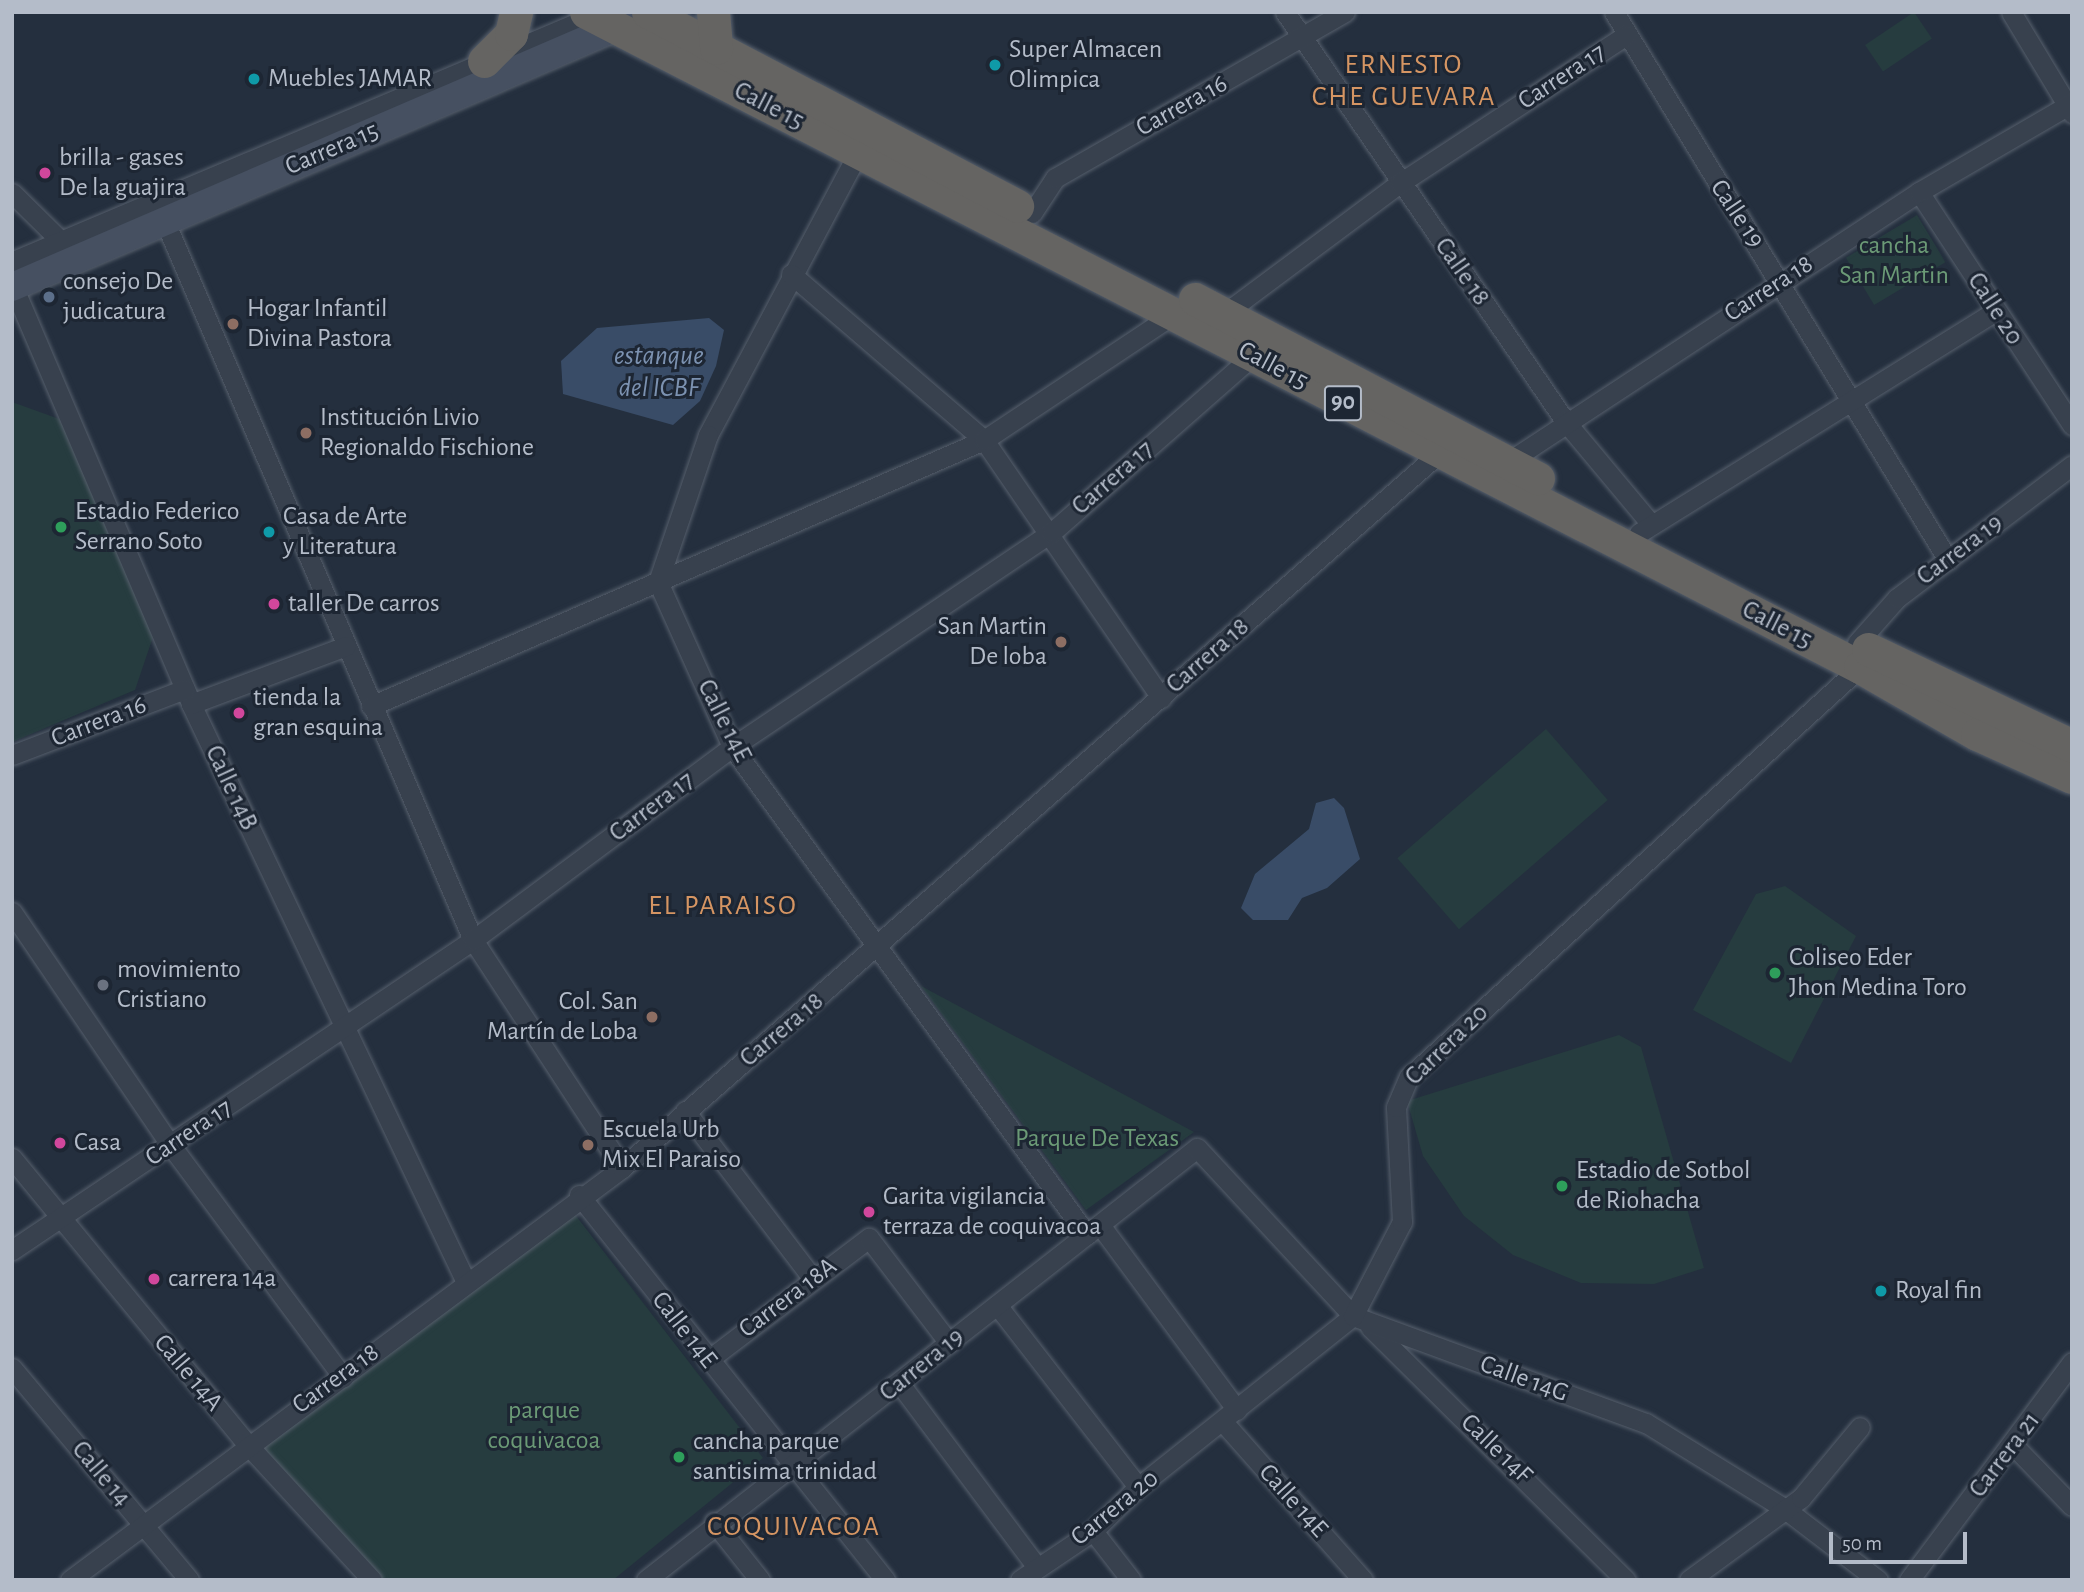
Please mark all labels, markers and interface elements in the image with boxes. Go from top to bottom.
place label: Super Almacen Olimpica [1009,34,1162,96]
street label: Carrera 17 [1512,37,1612,117]
district label: ERNESTO CHE GUEVARA [1313,48,1495,114]
marker: Super Almacen Olimpica [987,57,1003,73]
place label: Muebles JAMAR [268,63,432,95]
street label: Carrera 16 [1131,68,1233,144]
marker: Muebles JAMAR [246,71,262,87]
street label: Calle 15 [729,75,809,137]
street label: Carrera 15 [281,115,383,183]
place label: brilla - gases De la guajira [59,142,186,204]
marker: brilla - gases De la guajira [37,165,53,181]
street label: Calle 19 [1703,174,1771,254]
park label: cancha San Martin [1839,230,1949,292]
street label: Calle 18 [1427,232,1497,312]
street label: Carrera 18 [1719,249,1819,329]
place label: consejo De judicatura [63,266,173,328]
street label: Calle 20 [1960,267,2030,351]
marker: consejo De judicatura [41,289,57,305]
place label: Hogar Infantil Divina Pastora [247,293,392,354]
marker: Hogar Infantil Divina Pastora [225,316,241,332]
street label: Calle 15 [1233,335,1313,397]
water label: estanque del ICBF [614,339,704,405]
road number: 90 [1324,382,1362,424]
place label: Institución Livio Regionaldo Fischione [320,402,534,464]
marker: Institución Livio Regionaldo Fischione [298,425,314,441]
street label: Carrera 17 [1066,434,1160,522]
place label: Estadio Federico Serrano Soto [75,496,240,558]
place label: Casa de Arte y Literatura [283,501,407,562]
street label: Carrera 19 [1911,508,2009,592]
marker: Estadio Federico Serrano Soto [53,519,69,535]
marker: Casa de Arte y Literatura [261,524,277,540]
place label: taller De carros [288,588,440,620]
street label: Calle 15 [1737,594,1817,656]
marker: taller De carros [266,596,282,612]
place label: San Martin De loba [937,611,1047,672]
street label: Carrera 18 [1160,612,1256,700]
marker: San Martin De loba [1053,634,1069,650]
street label: Calle 14E [690,674,758,768]
place label: tienda la gran esquina [253,682,383,744]
street label: Carrera 16 [47,690,151,754]
marker: tienda la gran esquina [231,705,247,721]
street label: Calle 14B [198,741,264,835]
street label: Carrera 17 [603,765,701,849]
district label: EL PARAISO [650,889,796,923]
place label: Coliseo Eder Jhon Medina Toro [1789,942,1967,1004]
place label: movimiento Cristiano [117,954,241,1016]
marker: Coliseo Eder Jhon Medina Toro [1767,965,1783,981]
marker: movimiento Cristiano [95,977,111,993]
place label: Col. San Martín de Loba [487,986,638,1048]
street label: Carrera 18 [734,986,830,1074]
street label: Carrera 20 [1399,998,1495,1092]
marker: Col. San Martín de Loba [644,1009,660,1025]
street label: Carrera 17 [140,1093,238,1173]
place label: Escuela Urb Mix El Paraiso [602,1114,741,1176]
park label: Parque De Texas [1015,1123,1179,1155]
place label: Casa [74,1127,121,1159]
marker: Casa [52,1135,68,1151]
marker: Escuela Urb Mix El Paraiso [580,1137,596,1153]
place label: Estadio de Sotbol de Riohacha [1576,1155,1750,1216]
marker: Estadio de Sotbol de Riohacha [1554,1178,1570,1194]
place label: Garita vigilancia terraza de coquivacoa [883,1181,1101,1242]
marker: Garita vigilancia terraza de coquivacoa [861,1204,877,1220]
street label: Carrera 18A [733,1251,843,1345]
place label: carrera 14a [168,1263,276,1295]
marker: carrera 14a [146,1271,162,1287]
place label: Royal fin [1895,1275,1982,1307]
marker: Royal fin [1873,1283,1889,1299]
street label: Calle 14E [644,1285,724,1375]
street label: Carrera 19 [873,1322,971,1408]
street label: Calle 14A [147,1328,229,1418]
street label: Carrera 18 [286,1337,386,1421]
street label: Calle 14G [1476,1349,1572,1409]
park label: parque coquivacoa [488,1395,600,1456]
street label: Carrera 21 [1963,1406,2047,1504]
street label: Calle 14F [1454,1407,1538,1491]
place label: cancha parque santisima trinidad [693,1426,877,1488]
street label: Calle 14 [65,1435,137,1513]
marker: cancha parque santisima trinidad [671,1449,687,1465]
street label: Calle 14E [1252,1458,1334,1544]
street label: Carrera 20 [1065,1463,1165,1553]
district label: COQUIVACOA [708,1510,880,1544]
scale bar [1832,1518,1970,1562]
text: 50 m [1842,1533,1882,1554]

